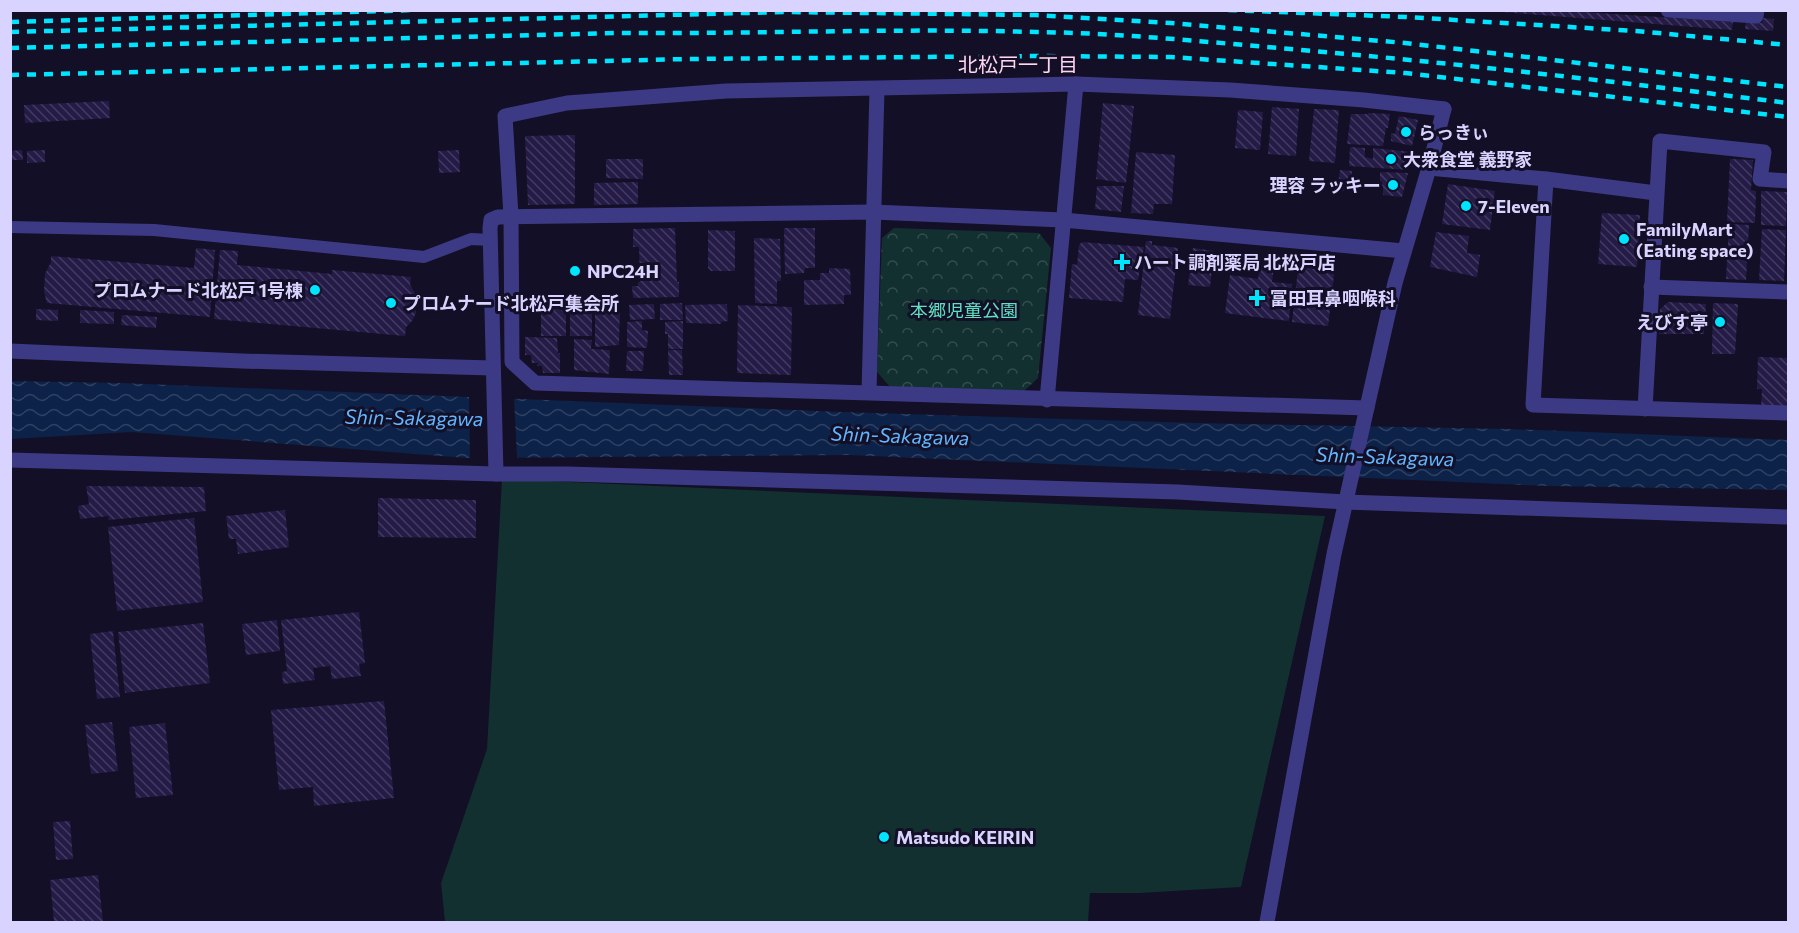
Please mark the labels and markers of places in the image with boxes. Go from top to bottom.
place label: らっきぃ [1418,121,1489,143]
marker: らっきぃ [1399,125,1413,139]
place label: 大衆食堂 義野家 [1403,148,1532,170]
marker: 大衆食堂 義野家 [1384,152,1398,166]
place label: 理容 ラッキー [1270,174,1381,196]
marker: 理容 ラッキー [1386,178,1400,192]
place label: 7-Eleven [1478,195,1550,217]
marker: 7-Eleven [1459,199,1473,213]
place label: FamilyMart (Eating space) [1636,218,1754,261]
marker: FamilyMart (Eating space) [1617,232,1631,246]
place label: ハート調剤薬局 北松戸店 [1134,251,1335,273]
marker: ハート調剤薬局 北松戸店 [1115,255,1129,269]
place label: NPC24H [587,260,659,282]
marker: NPC24H [568,264,582,278]
place label: プロムナード北松戸 1号棟 [93,279,303,301]
marker: プロムナード北松戸 1号棟 [308,283,322,297]
place label: 冨田耳鼻咽喉科 [1270,287,1396,309]
marker: 冨田耳鼻咽喉科 [1248,289,1266,307]
place label: プロムナード北松戸集会所 [403,292,619,314]
marker: プロムナード北松戸集会所 [384,296,398,310]
place label: えびす亭 [1636,311,1708,333]
marker: えびす亭 [1713,315,1727,329]
place label: Matsudo KEIRIN [896,826,1034,848]
marker: Matsudo KEIRIN [877,830,891,844]

